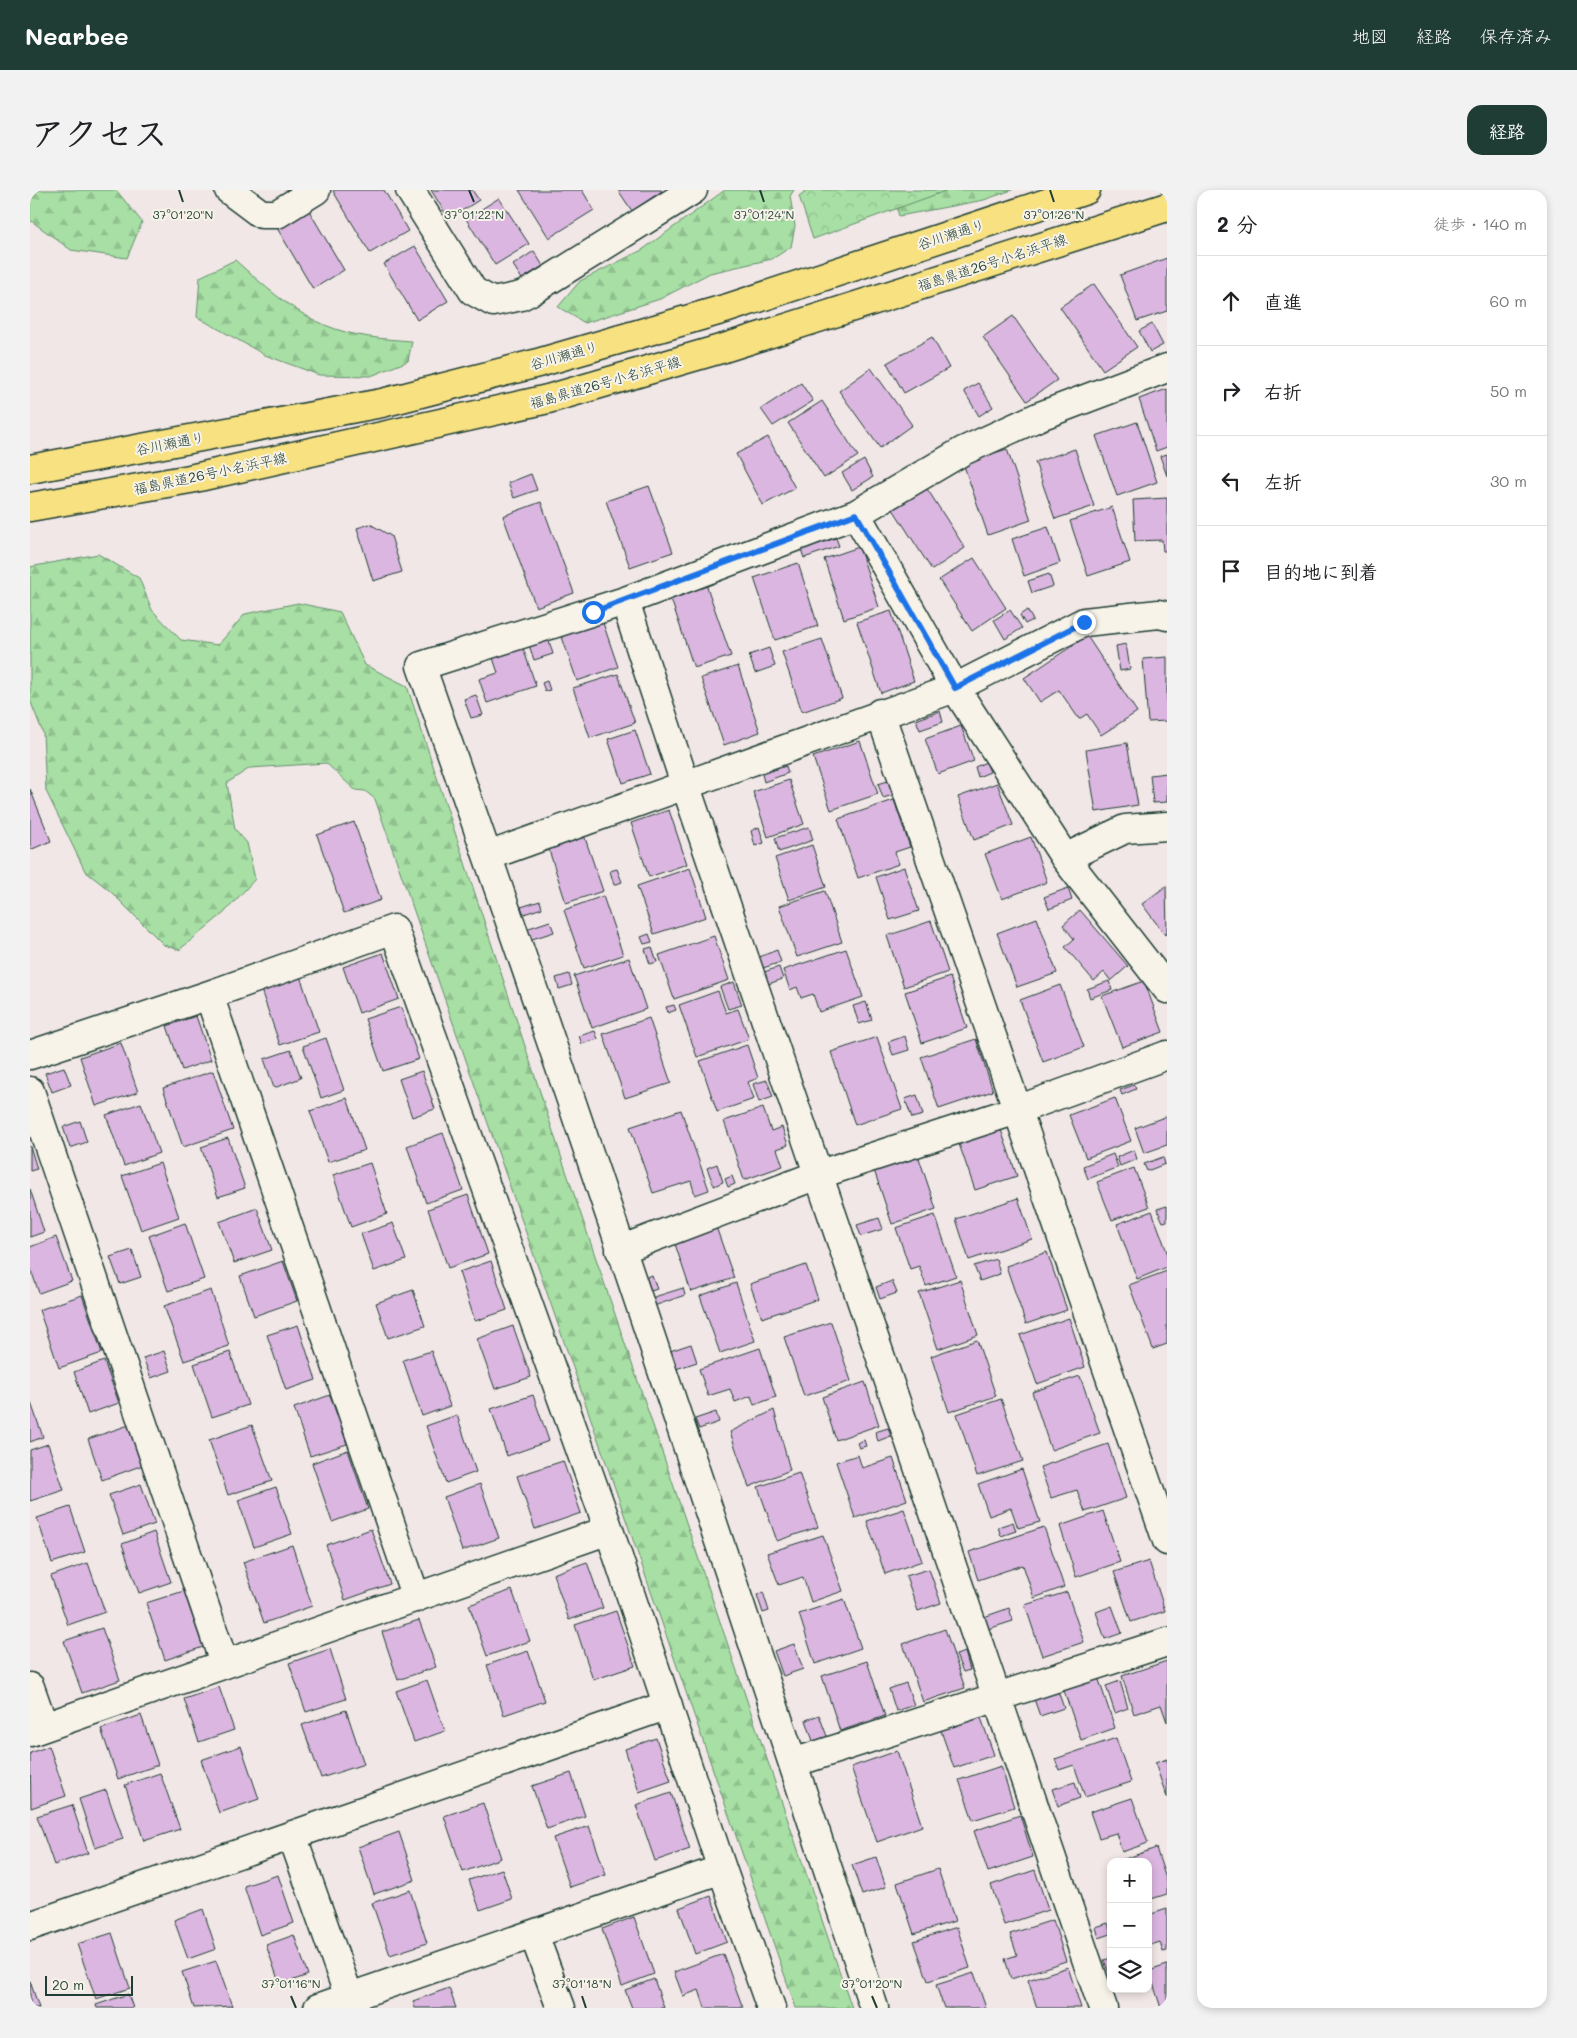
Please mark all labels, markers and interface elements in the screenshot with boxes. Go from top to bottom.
text: Nearbee [25,20,129,51]
text: 地図 [1352,24,1388,48]
text: 経路 [1416,24,1452,48]
text: 保存済み [1480,24,1552,48]
button: 経路 [1467,105,1547,155]
text: アクセス [30,109,168,155]
text: 37°01'20"N [153,206,213,222]
text: 37°01'22"N [444,206,504,222]
text: 37°01'24"N [734,206,794,222]
text: 37°01'26"N [1024,206,1084,222]
text: 2 分 [1217,210,1257,237]
text: 徒歩 · 140 m [1433,213,1527,234]
street label: 谷川瀬通り [915,214,987,254]
street label: 福島県道26号小名浜平線 [915,229,1069,295]
icon: ahead [1217,287,1245,315]
text: 直進 [1264,289,1302,314]
text: 60 m [1490,290,1527,311]
street label: 谷川瀬通り [528,336,600,374]
street label: 福島県道26号小名浜平線 [527,351,683,413]
icon: right [1217,377,1245,405]
text: 右折 [1264,379,1302,404]
text: 50 m [1490,380,1527,401]
street label: 谷川瀬通り [134,427,206,459]
street label: 福島県道26号小名浜平線 [132,447,288,499]
icon: left [1217,467,1245,495]
text: 左折 [1264,469,1302,494]
text: 30 m [1490,470,1527,491]
icon: arrive [1217,557,1245,585]
text: 目的地に到着 [1264,559,1378,584]
route start [582,601,605,624]
route end [1073,611,1096,634]
map controls [1107,1858,1152,1993]
button: + [1107,1858,1152,1903]
button: − [1107,1903,1152,1948]
button: layers [1107,1948,1152,1993]
scale bar [45,1973,132,1996]
text: 20 m [52,1975,84,1994]
text: 37°01'16"N [261,1975,321,1991]
text: 37°01'18"N [552,1975,612,1991]
text: 37°01'20"N [842,1975,902,1991]

